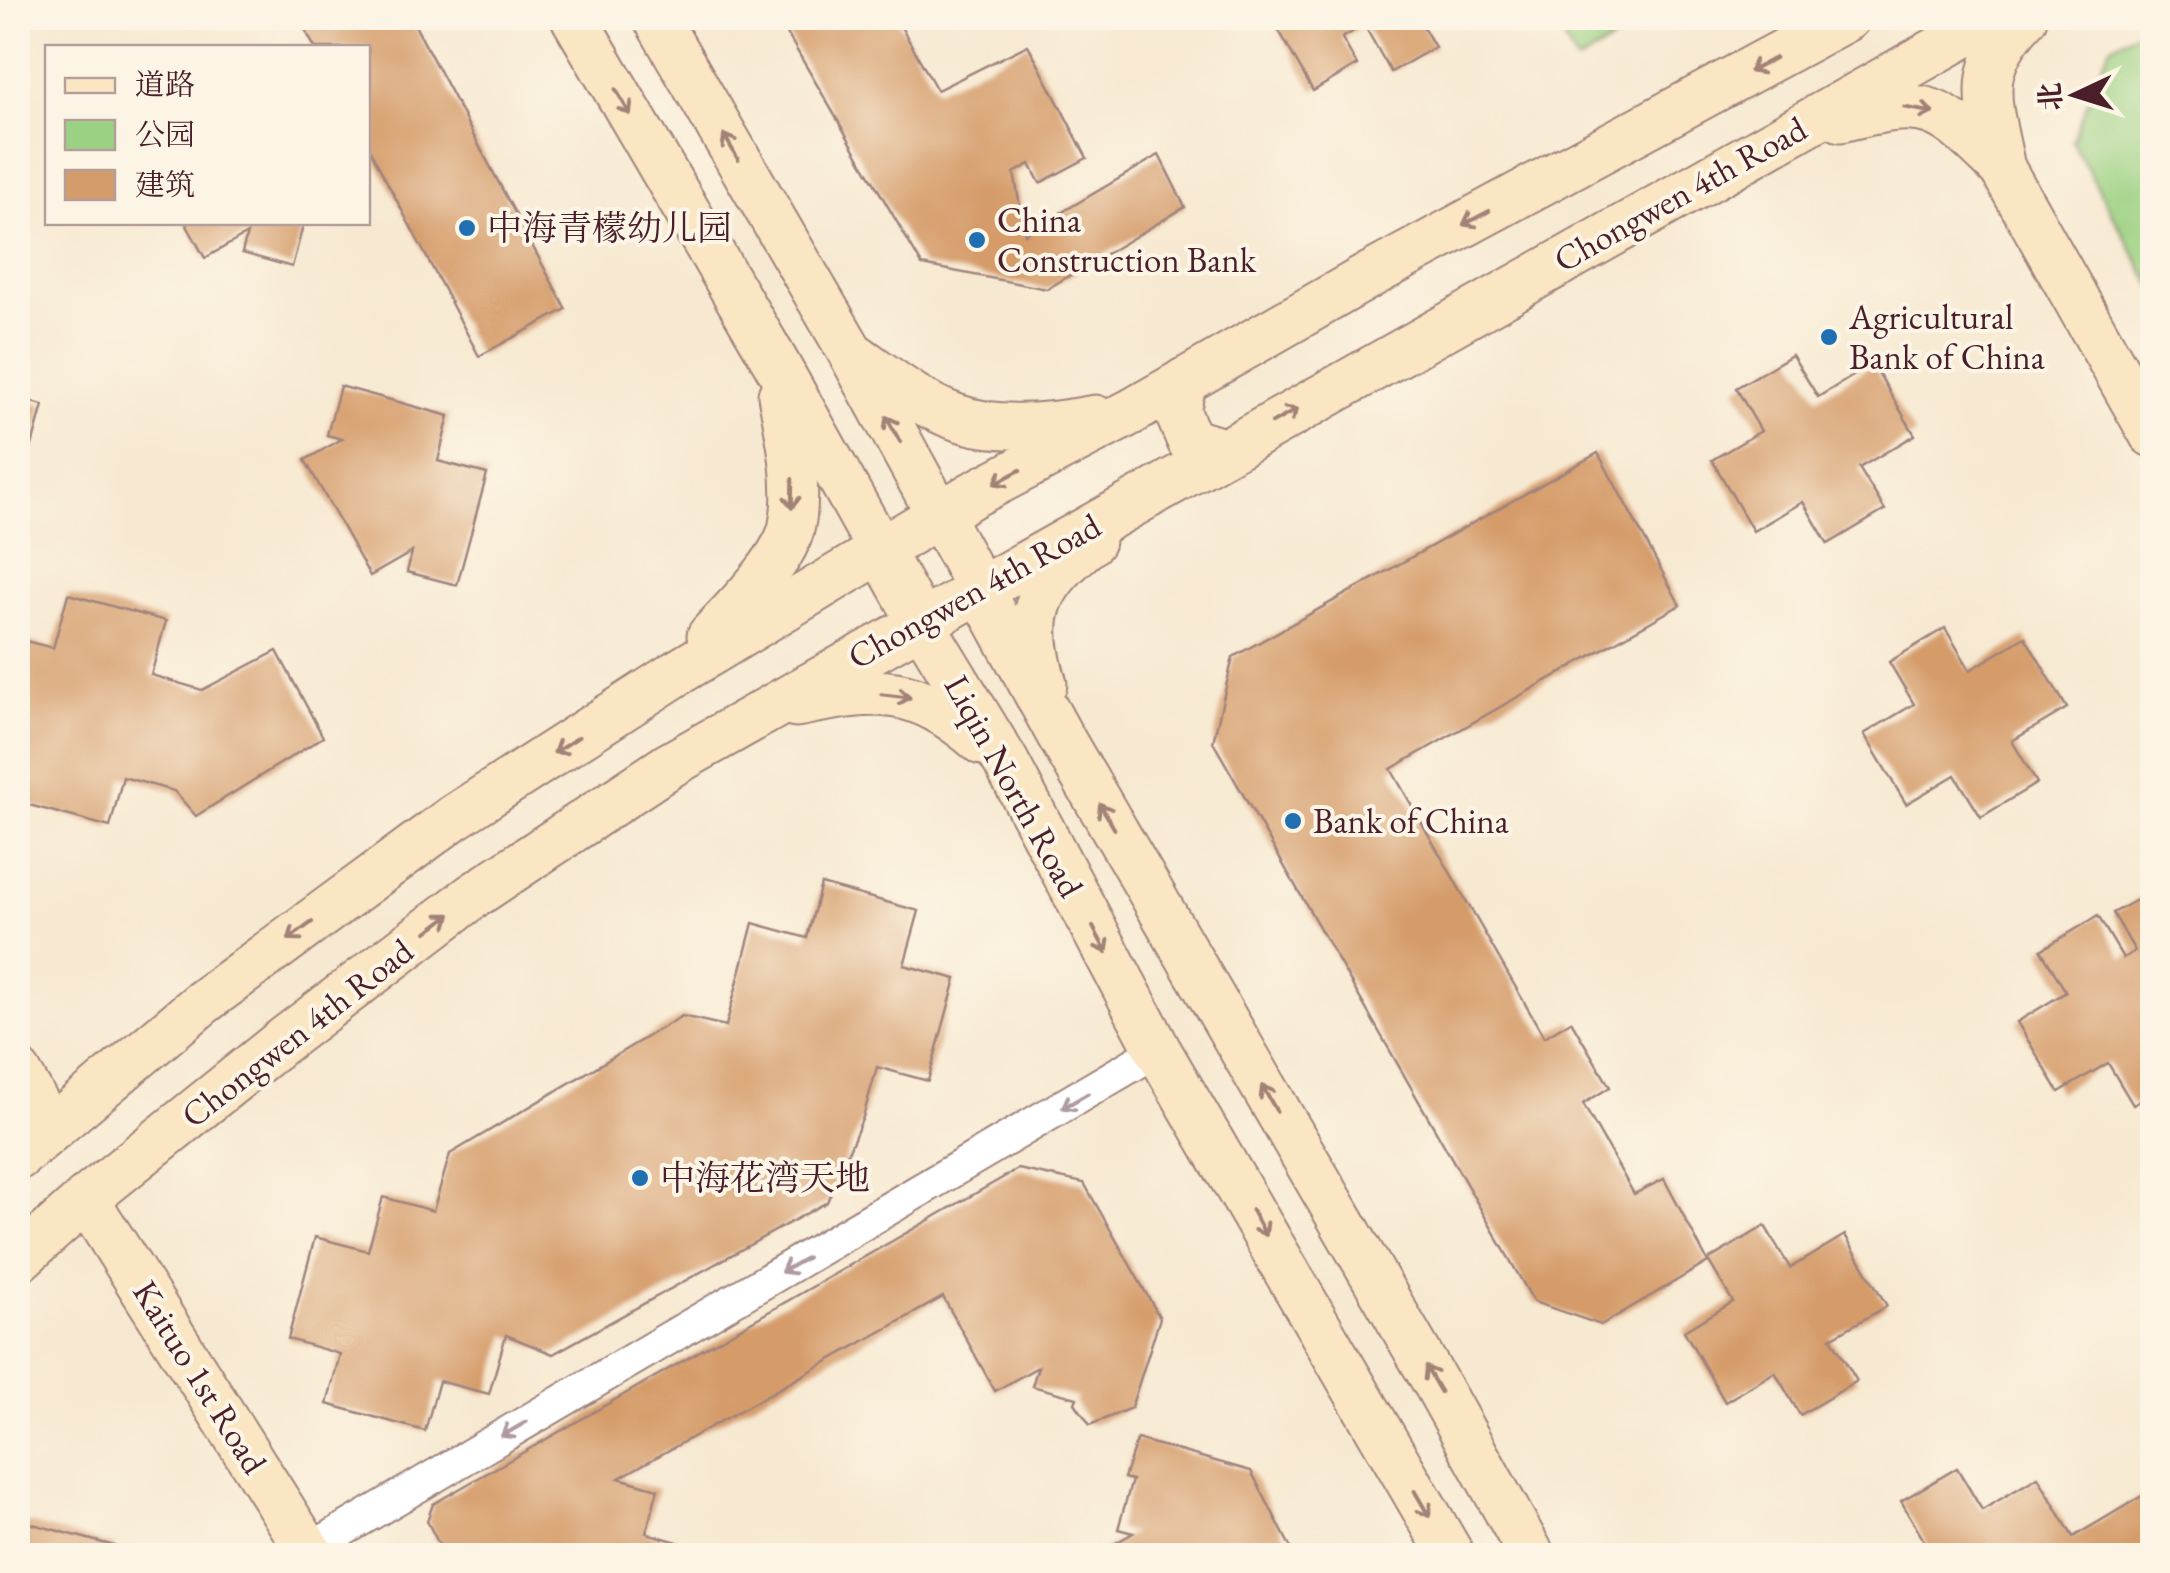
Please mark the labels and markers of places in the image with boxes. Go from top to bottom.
place label: China Construction Bank [997,197,1257,282]
place label: 中海青檬幼儿园 [487,205,732,250]
marker: 中海青檬幼儿园 [456,217,478,239]
marker: China Construction Bank [966,229,988,251]
place label: Agricultural Bank of China [1848,294,2045,379]
marker: Agricultural Bank of China [1818,326,1840,348]
place label: Bank of China [1313,798,1509,843]
marker: Bank of China [1282,810,1304,832]
place label: 中海花湾天地 [660,1155,870,1200]
marker: 中海花湾天地 [629,1167,651,1189]

